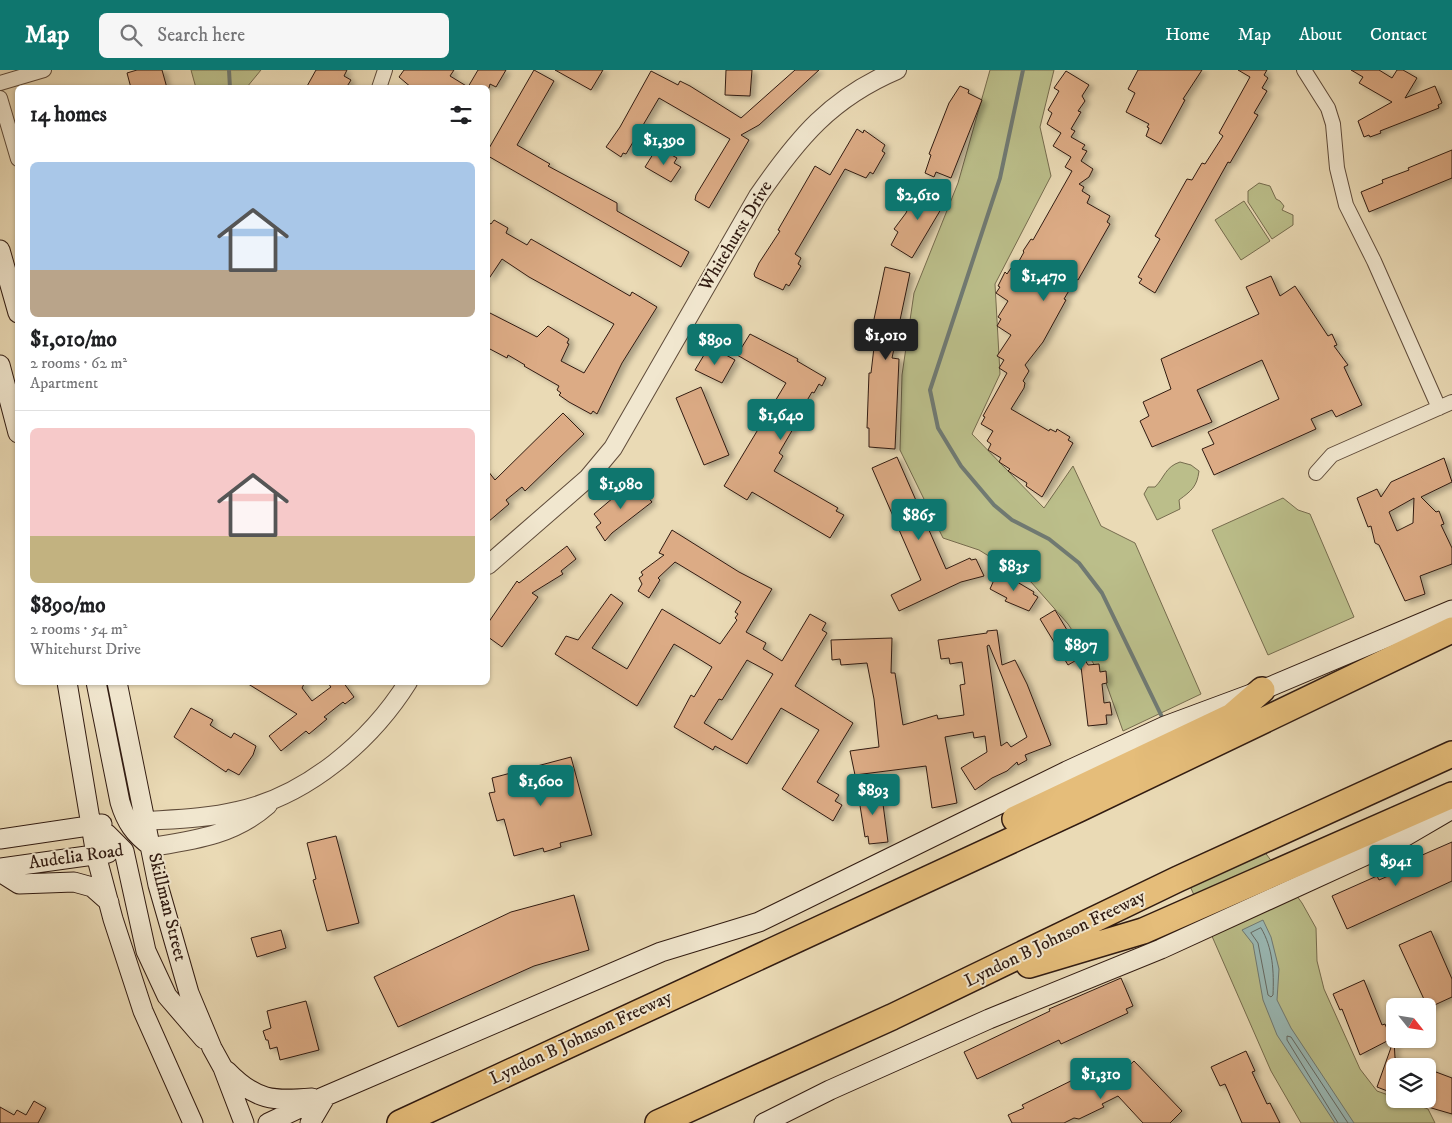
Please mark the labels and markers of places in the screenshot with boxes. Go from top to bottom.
pin: $1,390 [623,124,705,166]
pin: $2,610 [877,178,959,221]
pin: $1,470 [1003,260,1085,302]
pin: $1,010 [845,318,927,361]
pin: $890 [685,324,745,366]
pin: $1,640 [740,398,822,441]
pin: $1,980 [580,468,662,510]
pin: $865 [889,498,949,541]
pin: $835 [984,550,1044,592]
pin: $897 [1051,628,1111,671]
pin: $1,600 [500,764,582,807]
pin: $893 [843,774,903,816]
pin: $941 [1366,844,1426,887]
pin: $1,310 [1060,1058,1142,1100]

